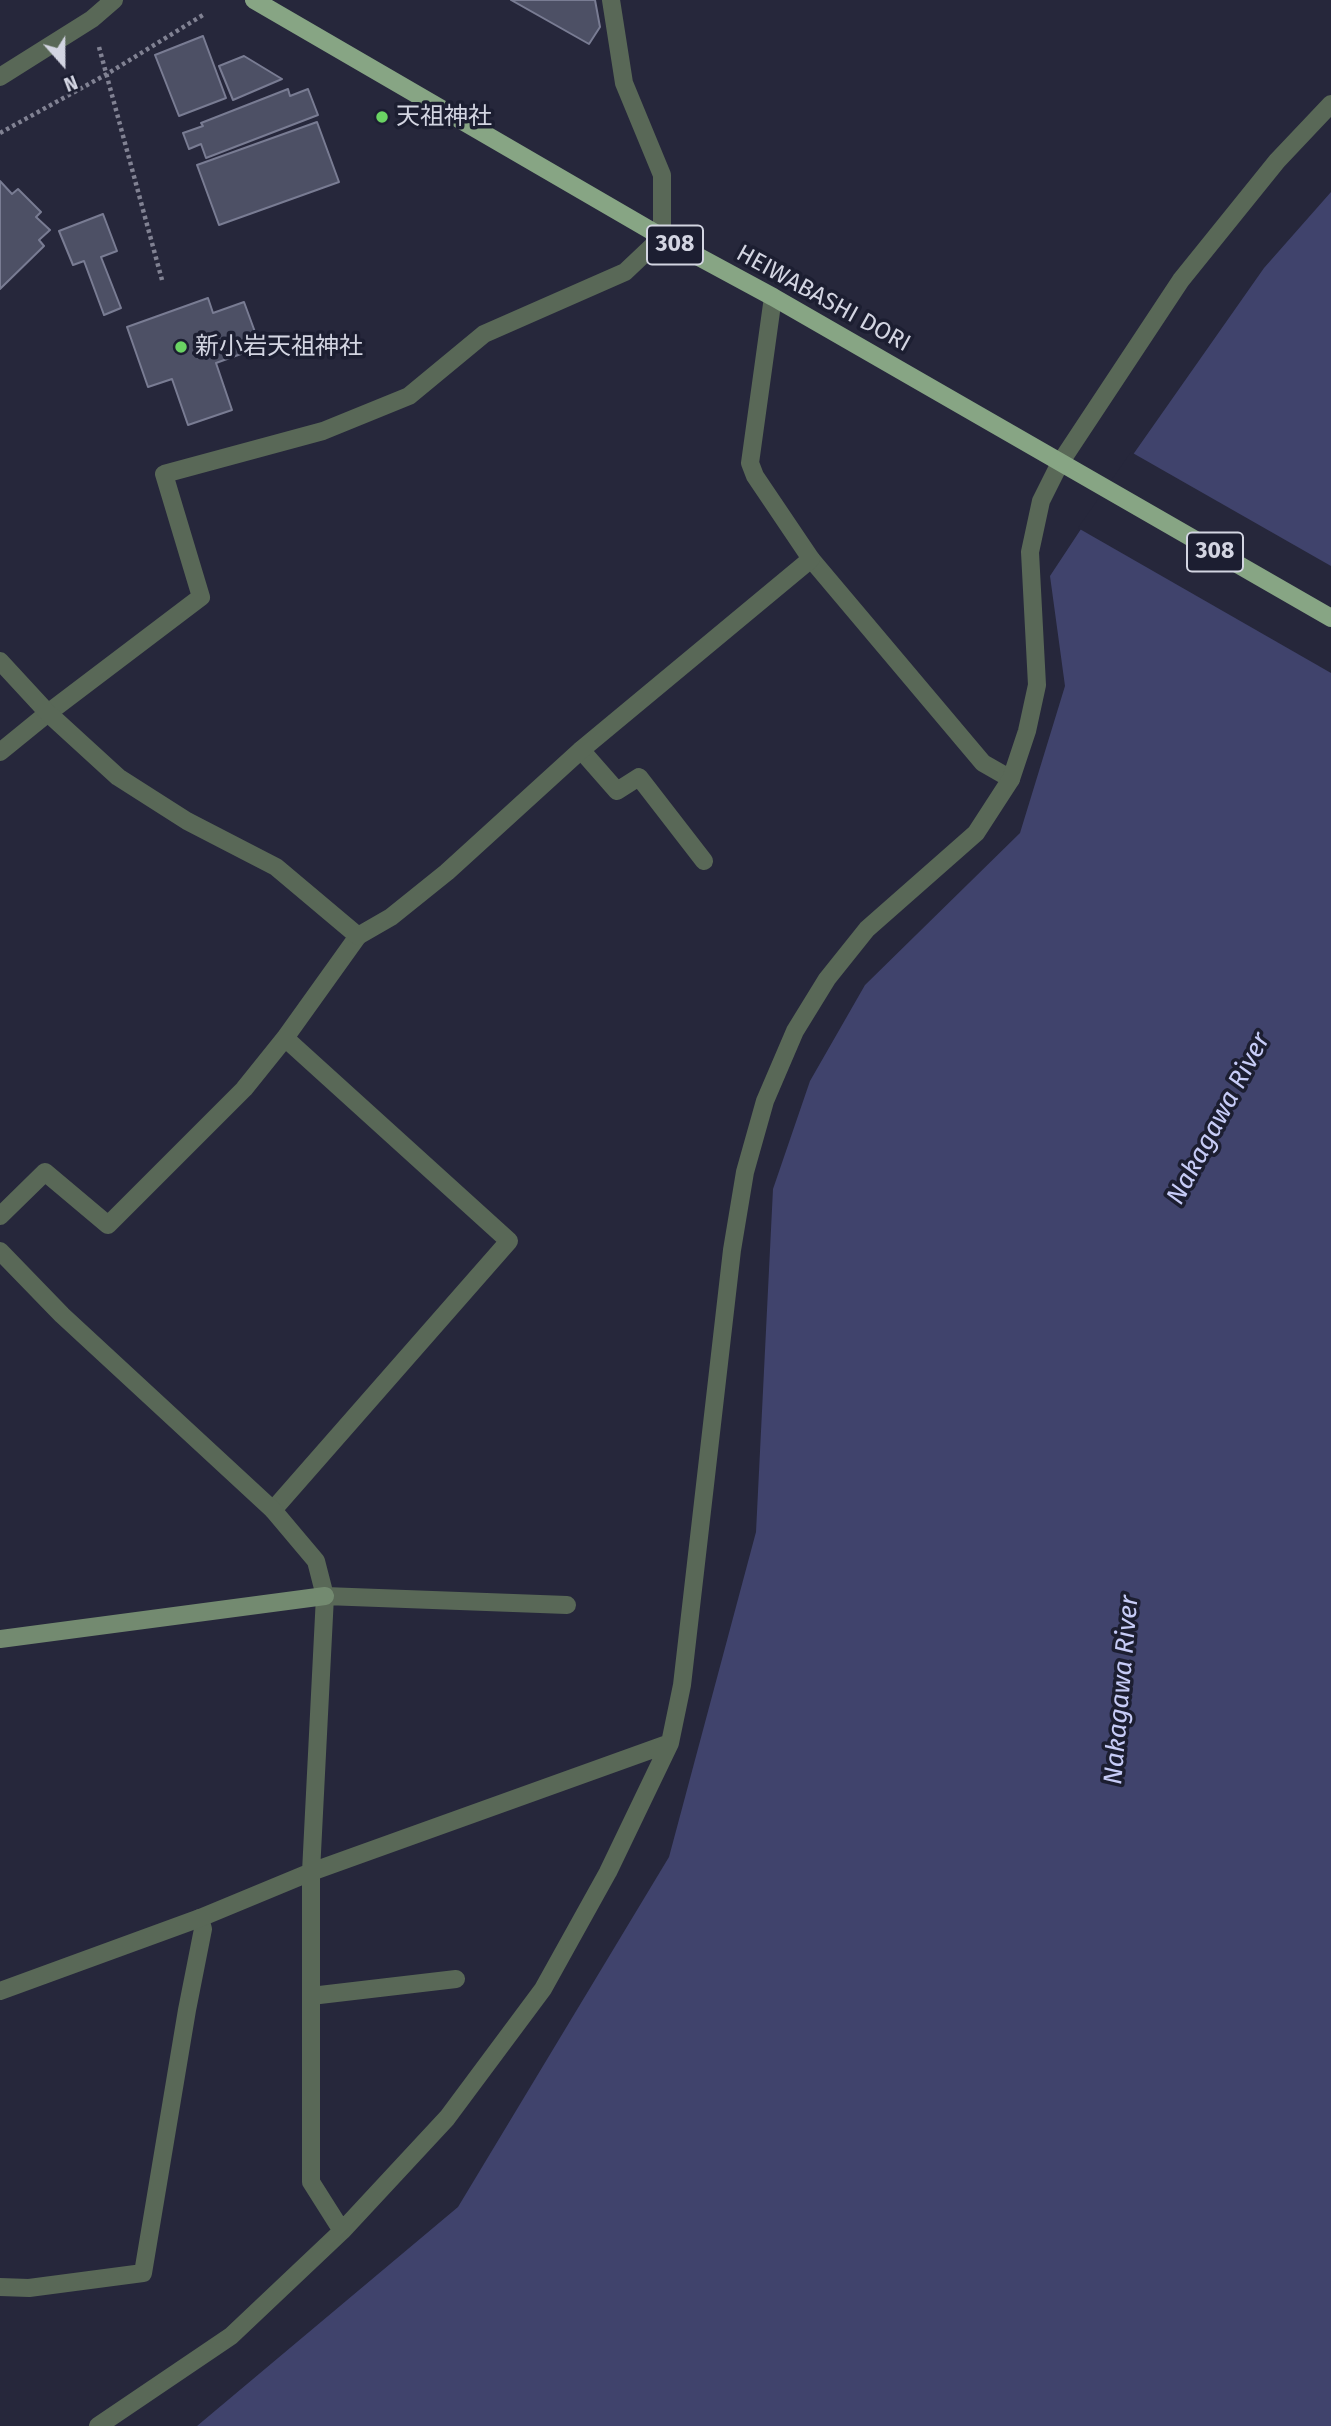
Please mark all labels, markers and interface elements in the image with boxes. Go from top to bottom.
north arrow [28,28,98,98]
text: N [61,70,81,96]
place label: 天祖神社 [396,103,492,131]
marker: 天祖神社 [374,109,390,125]
road number: 308 [647,226,703,264]
street label: HEIWABASHI DORI [731,239,915,359]
place label: 新小岩天祖神社 [195,333,363,361]
marker: 新小岩天祖神社 [173,339,189,355]
road number: 308 [1187,532,1243,572]
water label: Nakagawa River [1161,1028,1277,1210]
water label: Nakagawa River [1098,1594,1146,1786]

